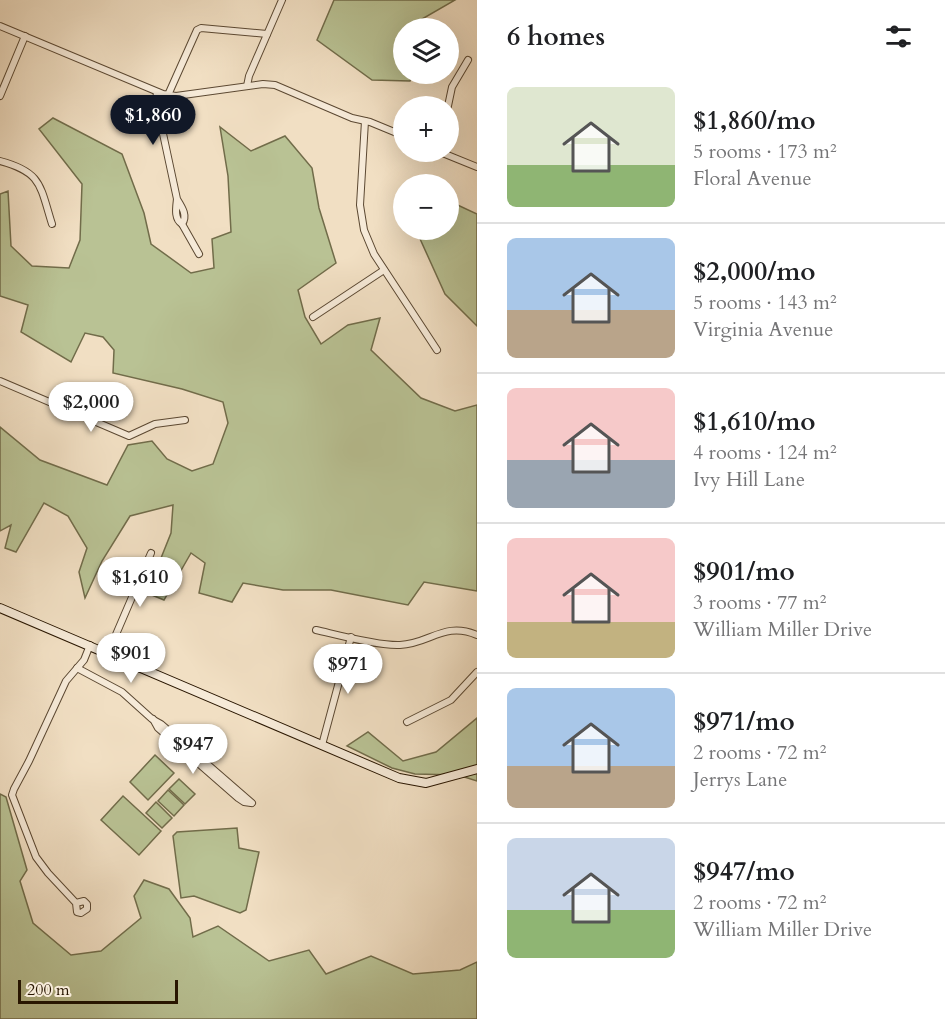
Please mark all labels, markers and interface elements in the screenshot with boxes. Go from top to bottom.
map controls [393,18,459,240]
button: layers [393,18,459,84]
text: 6 homes [507,19,605,54]
icon: filters [882,20,915,53]
pin: $1,860 [104,95,202,146]
button: + [393,96,459,162]
text: $1,860 [124,101,182,128]
text: $1,860/mo [693,103,816,138]
icon: home [555,111,627,183]
text: 5 rooms · 173 m² [693,138,837,165]
text: Floral Avenue [693,165,812,192]
button: − [393,174,459,240]
text: $2,000/mo [693,254,816,289]
icon: home [555,262,627,334]
text: 5 rooms · 143 m² [693,289,837,316]
text: Virginia Avenue [693,316,833,343]
pin: $2,000 [42,382,140,433]
text: $2,000 [62,388,120,415]
text: $1,610/mo [693,404,816,439]
icon: home [555,412,627,484]
text: 4 rooms · 124 m² [693,439,837,466]
text: Ivy Hill Lane [693,466,805,493]
text: $901/mo [693,554,795,589]
pin: $1,610 [91,557,189,608]
icon: home [555,562,627,634]
text: $1,610 [111,563,169,590]
text: 3 rooms · 77 m² [693,589,826,616]
text: William Miller Drive [693,616,872,643]
pin: $901 [95,633,167,684]
text: $901 [111,639,151,666]
pin: $971 [312,644,384,695]
text: $971 [328,650,368,677]
text: $971/mo [693,704,795,739]
icon: home [555,712,627,784]
pin: $947 [157,724,229,775]
text: $947 [173,730,213,757]
text: 2 rooms · 72 m² [693,739,826,766]
text: Jerrys Lane [693,766,787,793]
text: $947/mo [693,854,795,889]
icon: home [555,862,627,934]
text: 2 rooms · 72 m² [693,889,826,916]
text: William Miller Drive [693,916,872,943]
scale bar [18,977,178,1004]
text: 200 m [27,979,69,1001]

